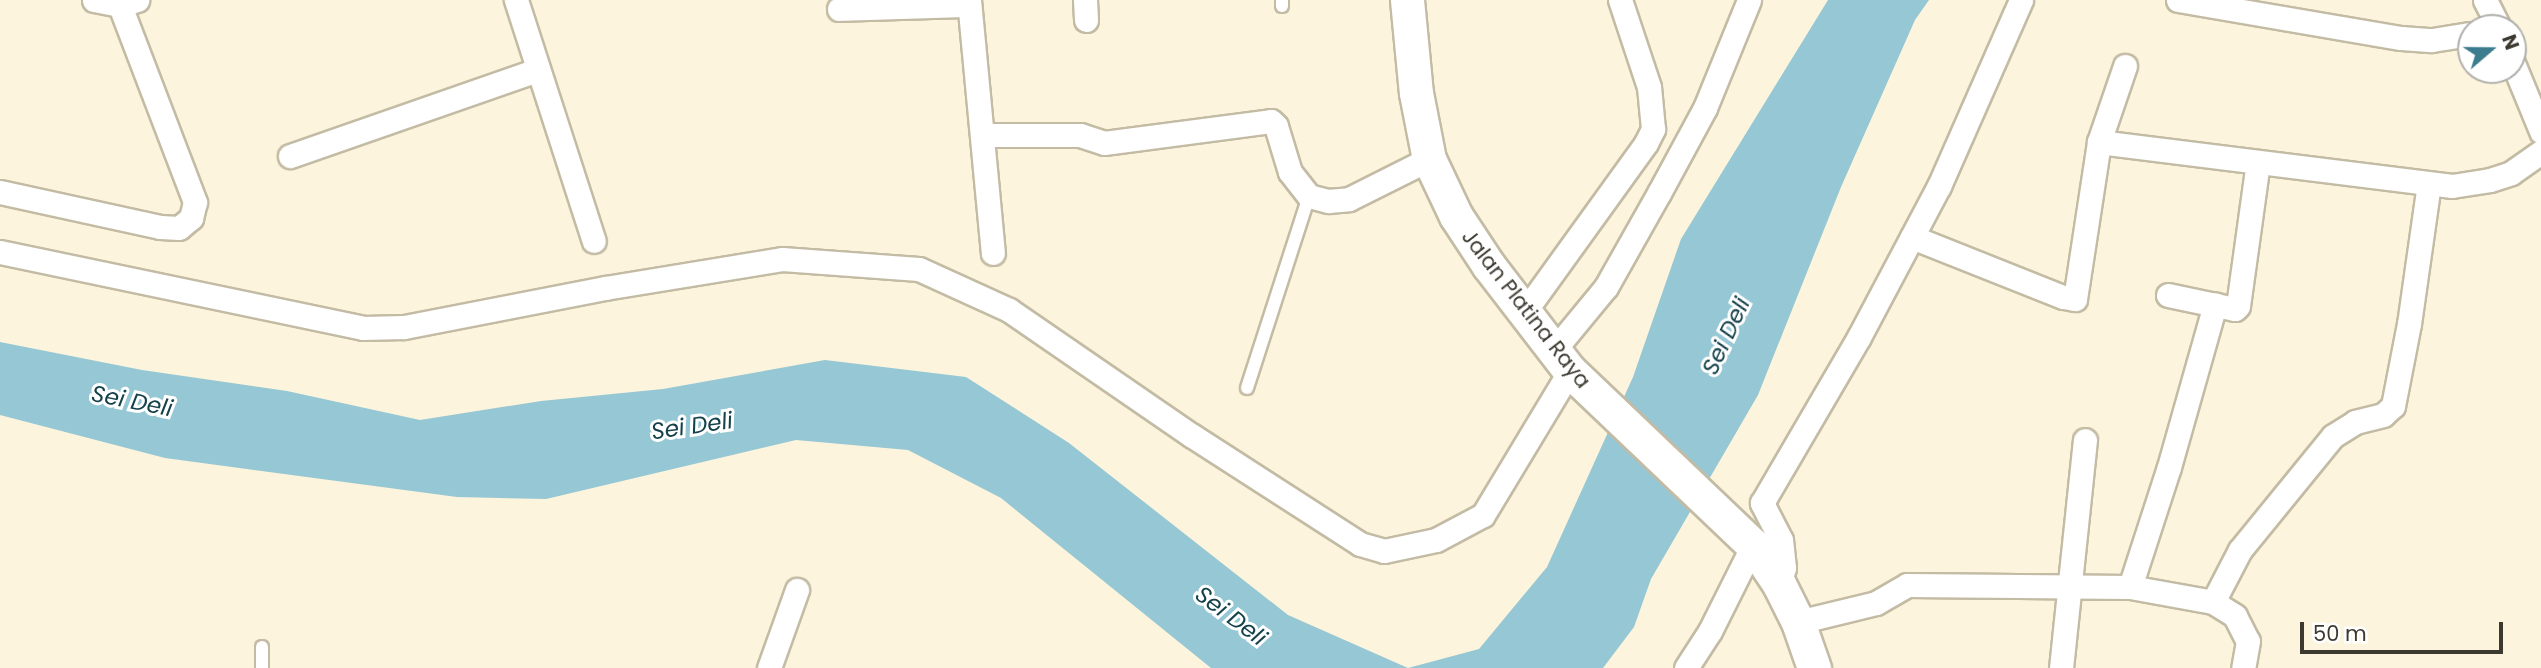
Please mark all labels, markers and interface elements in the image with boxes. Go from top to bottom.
north arrow [2457,14,2527,84]
text: N [2495,31,2525,54]
street label: Jalan Platina Raya [1456,225,1596,393]
water label: Sei Deli [1696,293,1756,379]
water label: Sei Deli [89,380,175,422]
water label: Sei Deli [649,407,735,445]
water label: Sei Deli [1190,580,1272,652]
scale bar [2303,608,2506,652]
text: 50 m [2313,619,2367,648]

